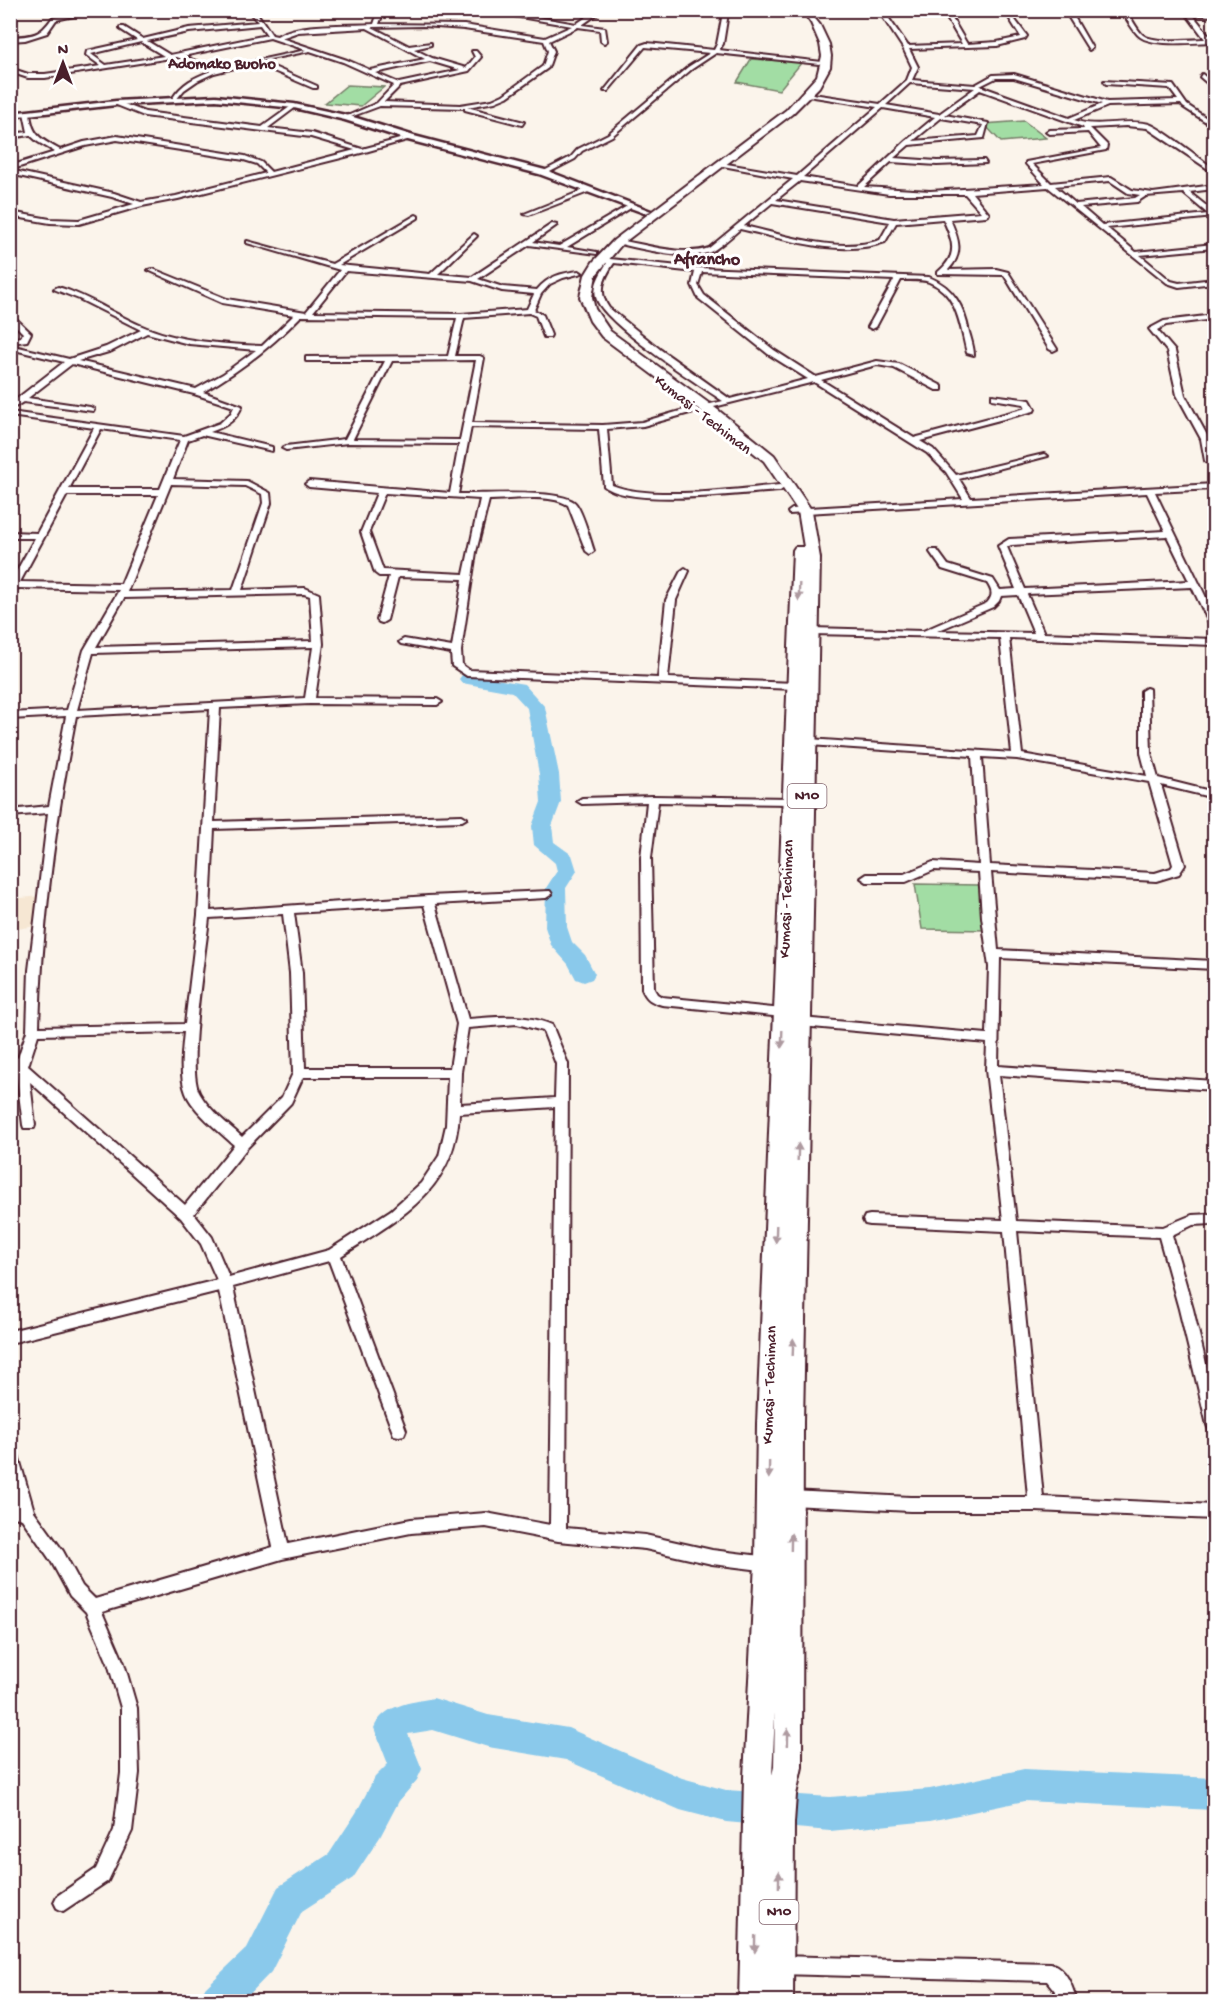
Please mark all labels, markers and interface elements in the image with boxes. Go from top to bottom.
north arrow [33,33,93,93]
text: N [58,42,69,61]
district label: Adomako Buoho [167,56,276,75]
district label: Afrancho [673,250,741,271]
street label: Kumasi - Techiman [650,372,755,460]
one-way arrow [794,583,804,602]
road number: N10 [788,784,826,808]
street label: Kumasi - Techiman [776,839,800,958]
one-way arrow [777,1029,787,1048]
one-way arrow [793,1143,803,1162]
one-way arrow [771,1224,780,1243]
street label: Kumasi - Techiman [759,1325,783,1444]
one-way arrow [788,1337,798,1356]
one-way arrow [764,1461,773,1480]
one-way arrow [786,1532,796,1551]
one-way arrow [783,1727,793,1746]
one-way arrow [774,1871,784,1890]
road number: N10 [760,1900,798,1924]
one-way arrow [750,1935,760,1954]

